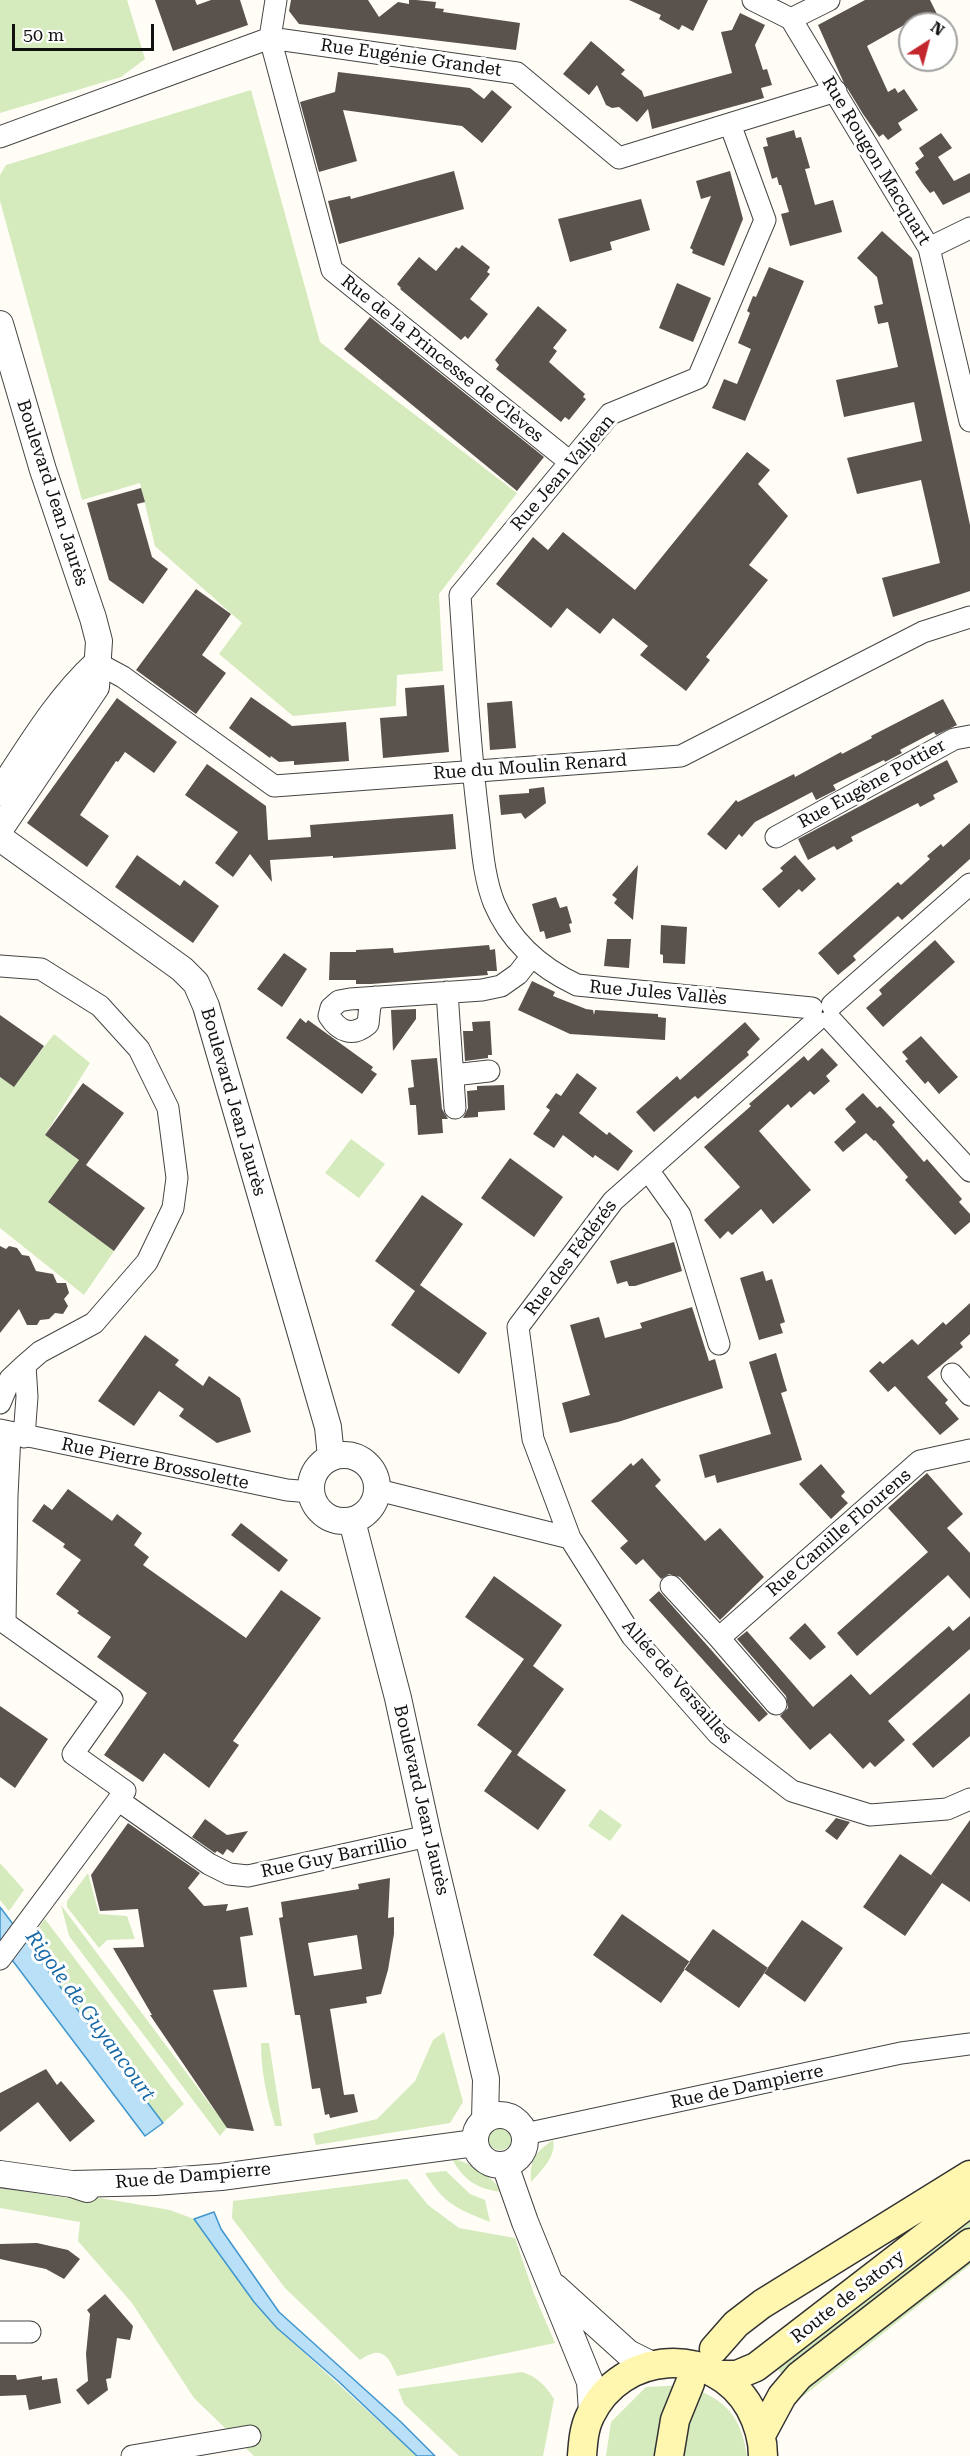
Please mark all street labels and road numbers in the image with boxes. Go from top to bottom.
street label: Rue Eugénie Grandet [319,35,503,81]
street label: Rue Rougon Macquart [817,73,935,249]
street label: Rue de la Princesse de Clèves [337,271,547,447]
street label: Boulevard Jean Jaurès [12,397,92,589]
street label: Rue Jean Valjean [507,411,619,535]
street label: Rue Eugène Pottier [795,735,949,833]
street label: Rue du Moulin Renard [432,749,628,785]
street label: Rue Jules Vallès [588,976,728,1010]
street label: Boulevard Jean Jaurès [196,1005,270,1199]
street label: Rue des Fédérés [520,1196,622,1320]
street label: Rue Pierre Brossolette [59,1434,251,1494]
street label: Rue Camille Flourens [762,1464,916,1602]
street label: Allée de Versailles [617,1616,737,1748]
street label: Boulevard Jean Jaurès [389,1703,453,1897]
street label: Rue Guy Barrillio [259,1831,409,1883]
street label: Rue de Dampierre [669,2060,825,2114]
street label: Rue de Dampierre [114,2158,272,2194]
street label: Route de Satory [787,2246,909,2348]

